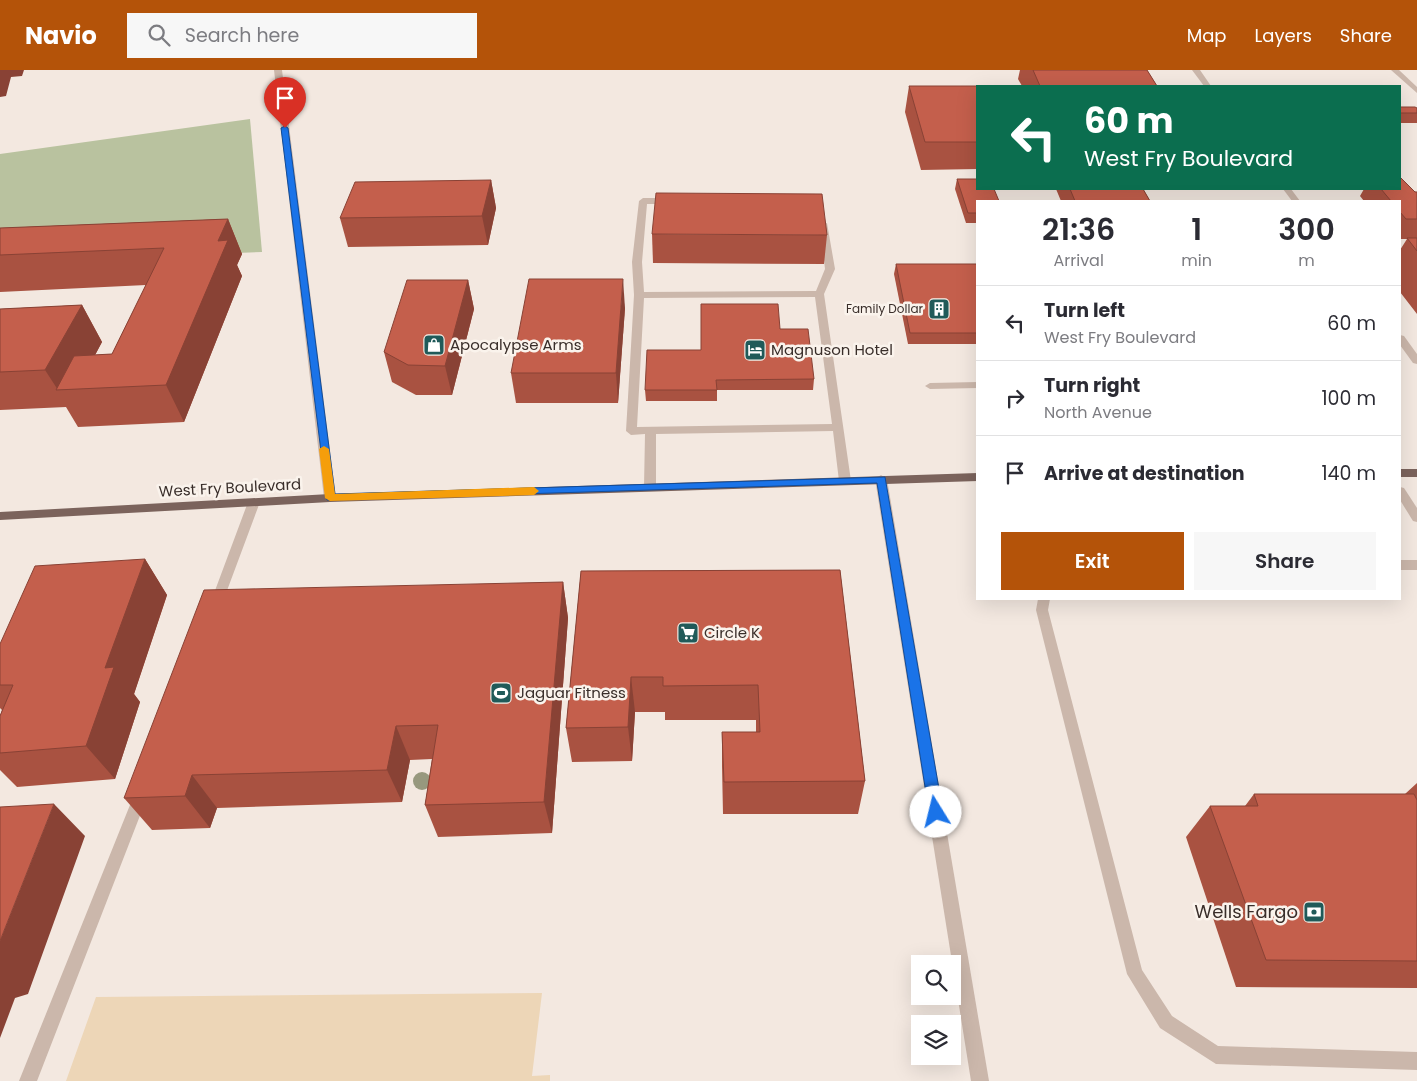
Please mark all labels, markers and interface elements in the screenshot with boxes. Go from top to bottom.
search box [127,13,477,58]
text: Navio [25,19,97,52]
icon: search [145,21,173,49]
text: Search here [185,22,299,49]
text: Map [1187,23,1227,48]
text: Layers [1255,23,1312,48]
text: Share [1340,23,1392,48]
pin [264,77,306,128]
icon: arrive [271,84,299,112]
text: 60 m [1084,96,1174,145]
icon: left [1001,105,1066,170]
text: West Fry Boulevard [1084,143,1293,174]
text: 21:36 [1042,208,1115,251]
text: 1 [1191,208,1202,251]
text: 300 [1278,208,1335,251]
text: Arrival [1053,249,1104,272]
text: min [1181,249,1212,272]
text: m [1298,249,1315,272]
building icon: Family Dollar [927,297,951,321]
text: Turn left [1044,297,1125,324]
place label: Family Dollar [846,300,924,317]
icon: left [1001,309,1029,337]
text: 60 m [1327,310,1376,337]
text: West Fry Boulevard [1044,326,1196,349]
shop icon: Apocalypse Arms [422,333,446,357]
place label: Apocalypse Arms [450,334,582,355]
hotel icon: Magnuson Hotel [743,338,767,362]
place label: Magnuson Hotel [771,339,893,360]
text: Turn right [1044,372,1140,399]
icon: right [1001,384,1029,412]
text: 100 m [1321,385,1376,412]
text: North Avenue [1044,401,1152,424]
icon: arrive [1001,459,1029,487]
text: Arrive at destination [1044,460,1245,487]
text: 140 m [1321,460,1376,487]
street label: West Fry Boulevard [158,473,302,502]
button: Exit [1001,532,1184,590]
button: Share [1194,532,1376,590]
supermarket icon: Circle K [676,621,700,645]
place label: Circle K [704,622,760,643]
sports icon: Jaguar Fitness [489,681,513,705]
place label: Jaguar Fitness [517,682,626,703]
position arrow [909,785,961,837]
place label: Wells Fargo [1195,899,1298,924]
bank icon: Wells Fargo [1302,900,1326,924]
map controls [911,955,961,1065]
button: search [911,955,961,1005]
button: layers [911,1015,961,1065]

